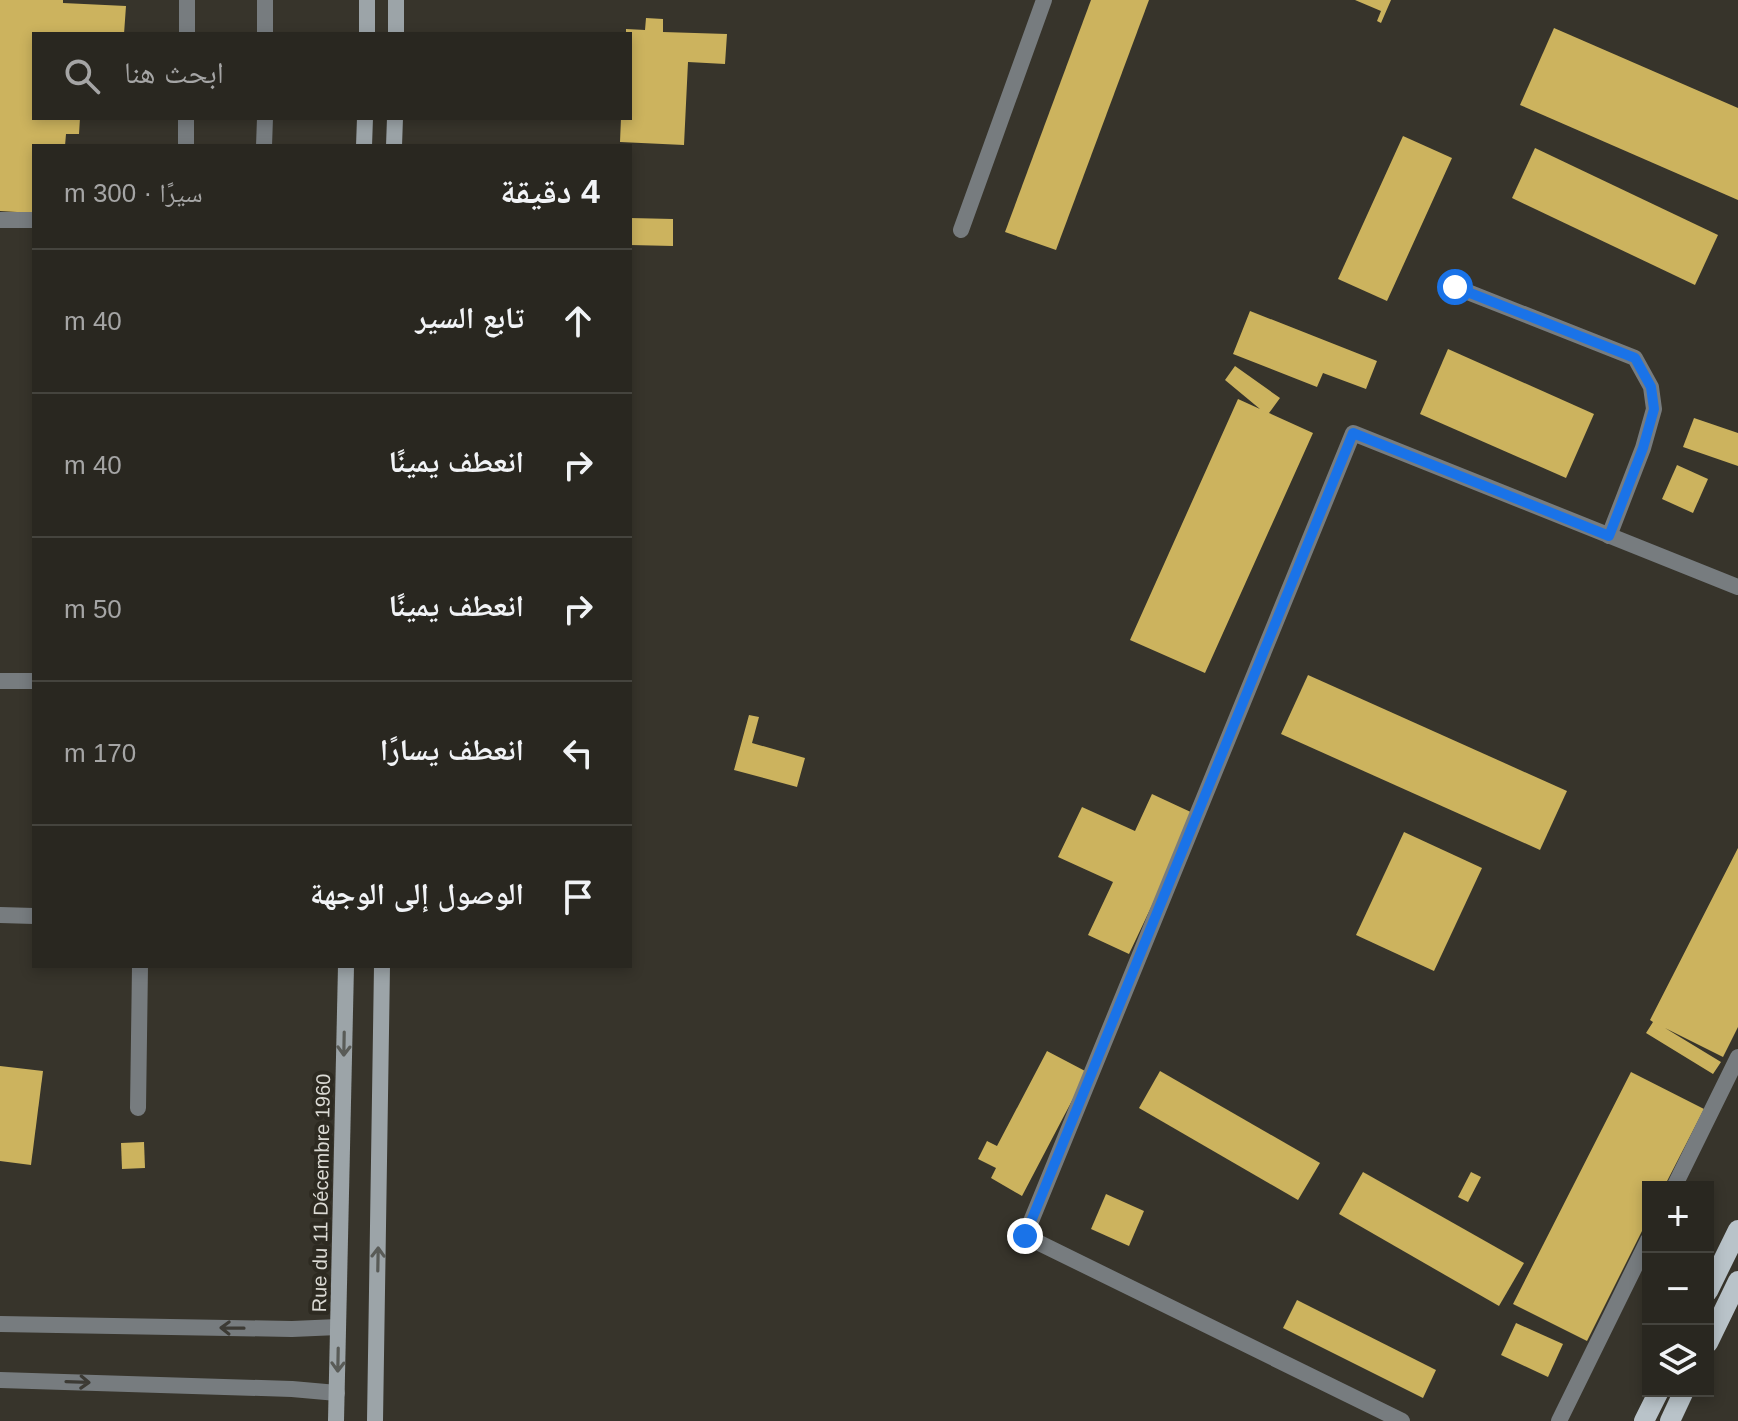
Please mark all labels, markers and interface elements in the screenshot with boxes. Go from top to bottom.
search box [32,32,632,120]
icon: search [60,54,104,98]
text: ابحث هنا [124,56,224,89]
text: 4 دقيقة [500,172,600,210]
text: سيرًا · 300 m [64,178,203,208]
route start [1437,269,1473,305]
icon: ahead [556,299,600,343]
text: تابع السير [416,301,524,334]
text: 40 m [64,306,122,336]
icon: right [556,443,600,487]
text: انعطف يمينًا [388,445,524,478]
text: 40 m [64,450,122,480]
icon: right [556,587,600,631]
text: انعطف يمينًا [388,589,524,622]
text: 50 m [64,594,122,624]
icon: left [556,731,600,775]
text: انعطف يسارًا [380,733,524,766]
text: 170 m [64,738,136,768]
icon: arrive [556,875,600,919]
text: الوصول إلى الوجهة [310,877,524,910]
one-way arrow [337,1030,352,1057]
street label: Rue du 11 Décembre 1960 [308,1073,334,1313]
map controls [1642,1181,1714,1397]
button: + [1642,1181,1714,1253]
route end [1007,1218,1043,1254]
one-way arrow [370,1246,385,1273]
button: − [1642,1253,1714,1325]
one-way arrow [219,1320,246,1336]
button: layers [1642,1325,1714,1397]
one-way arrow [330,1346,345,1373]
one-way arrow [64,1374,91,1390]

